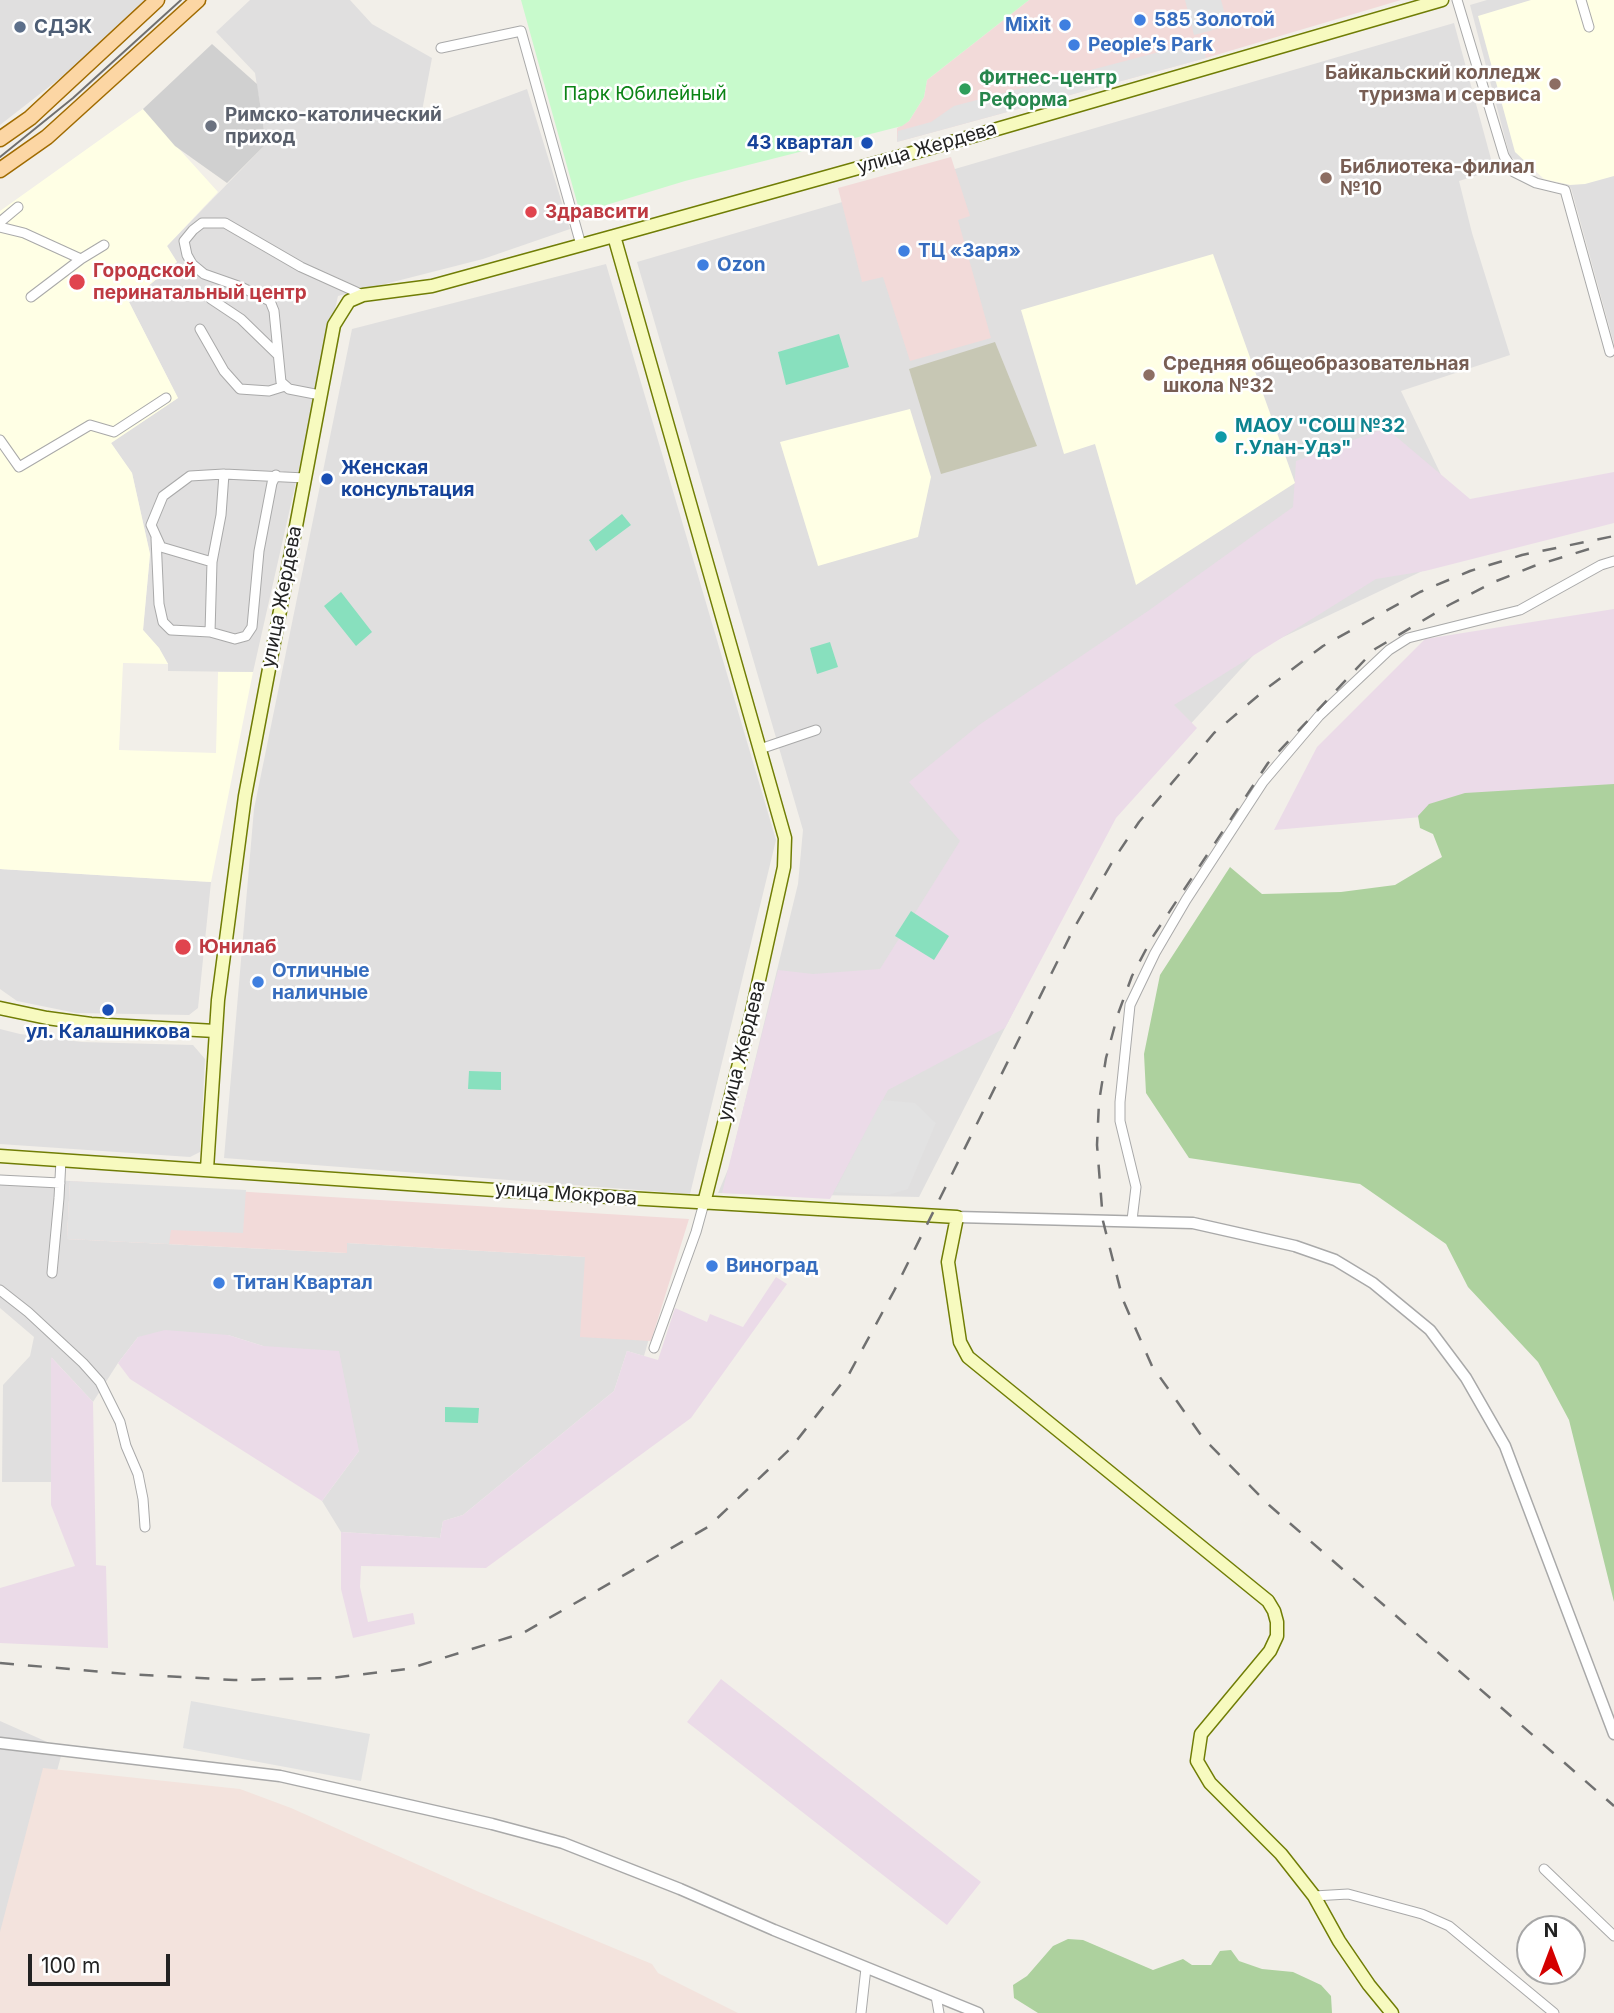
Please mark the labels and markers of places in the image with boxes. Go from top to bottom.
place label: 585 Золотой [1154,9,1275,31]
marker: 585 Золотой [1132,12,1148,28]
place label: Mixit [1005,14,1051,36]
place label: СДЭК [34,16,92,38]
marker: Mixit [1057,17,1073,33]
marker: СДЭК [12,19,28,35]
place label: People’s Park [1088,34,1213,56]
marker: People’s Park [1066,37,1082,53]
place label: Байкальский колледж туризма и сервиса [1325,62,1541,106]
place label: Фитнес-центр Реформа [979,67,1117,111]
marker: Байкальский колледж туризма и сервиса [1547,76,1563,92]
marker: Фитнес-центр Реформа [957,81,973,97]
place label: Римско-католический приход [225,104,442,148]
marker: Римско-католический приход [203,118,219,134]
place label: 43 квартал [746,132,853,154]
marker: 43 квартал [859,135,875,151]
place label: Библиотека-филиал №10 [1340,156,1535,200]
marker: Библиотека-филиал №10 [1318,170,1334,186]
place label: Здравсити [545,201,649,223]
marker: Здравсити [523,204,539,220]
place label: ТЦ «Заря» [918,240,1021,262]
marker: ТЦ «Заря» [896,243,912,259]
place label: Ozon [717,254,766,276]
marker: Ozon [695,257,711,273]
place label: Городской перинатальный центр [93,260,307,304]
marker: Городской перинатальный центр [67,272,87,292]
place label: Средняя общеобразовательная школа №32 [1163,353,1470,397]
marker: Средняя общеобразовательная школа №32 [1141,367,1157,383]
place label: МАОУ "СОШ №32 г.Улан-Удэ" [1235,415,1405,459]
marker: МАОУ "СОШ №32 г.Улан-Удэ" [1213,429,1229,445]
place label: Женская консультация [341,457,475,501]
marker: Женская консультация [319,471,335,487]
place label: Юнилаб [199,936,277,958]
marker: Юнилаб [173,937,193,957]
place label: Отличные наличные [272,960,370,1004]
marker: Отличные наличные [250,974,266,990]
marker: ул. Калашникова [100,1002,116,1018]
place label: ул. Калашникова [26,1021,190,1043]
place label: Виноград [726,1255,819,1277]
marker: Виноград [704,1258,720,1274]
place label: Титан Квартал [233,1272,373,1294]
marker: Титан Квартал [211,1275,227,1291]

